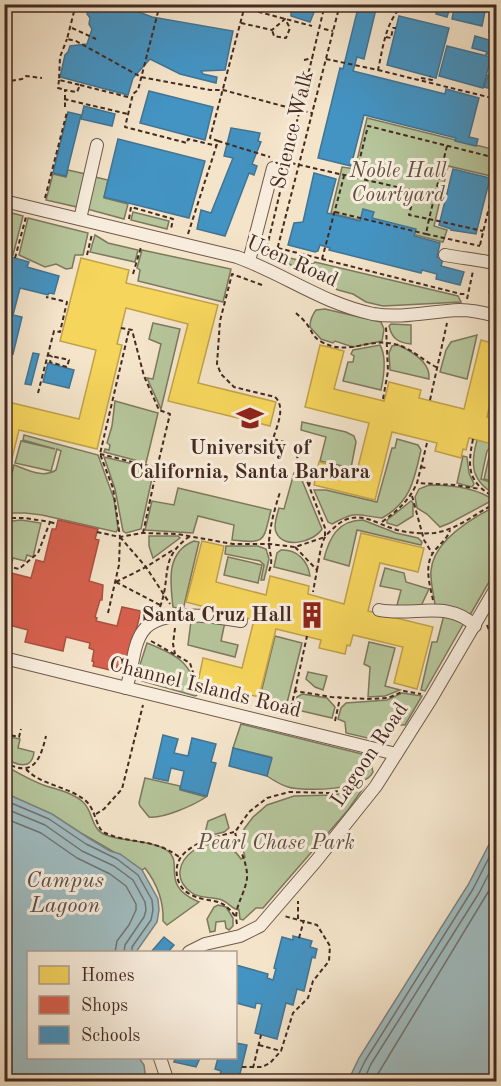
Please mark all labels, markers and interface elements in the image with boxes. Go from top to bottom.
street label: Science Walk [268,69,318,191]
park label: Noble Hall Courtyard [348,161,447,206]
street label: Ucen Road [243,232,341,292]
school or university icon: University of California, Santa Barbara [235,403,265,433]
place label: University of California, Santa Barbara [130,438,371,483]
building icon: Santa Cruz Hall [297,600,327,630]
place label: Santa Cruz Hall [141,605,292,626]
street label: Channel Islands Road [107,654,303,722]
street label: Lagoon Road [328,699,412,811]
park label: Pearl Chase Park [196,833,355,854]
water label: Campus Lagoon [26,870,104,917]
legend [27,951,237,1059]
text: Homes [81,967,135,985]
text: Shops [81,997,128,1015]
text: Schools [81,1027,141,1045]

